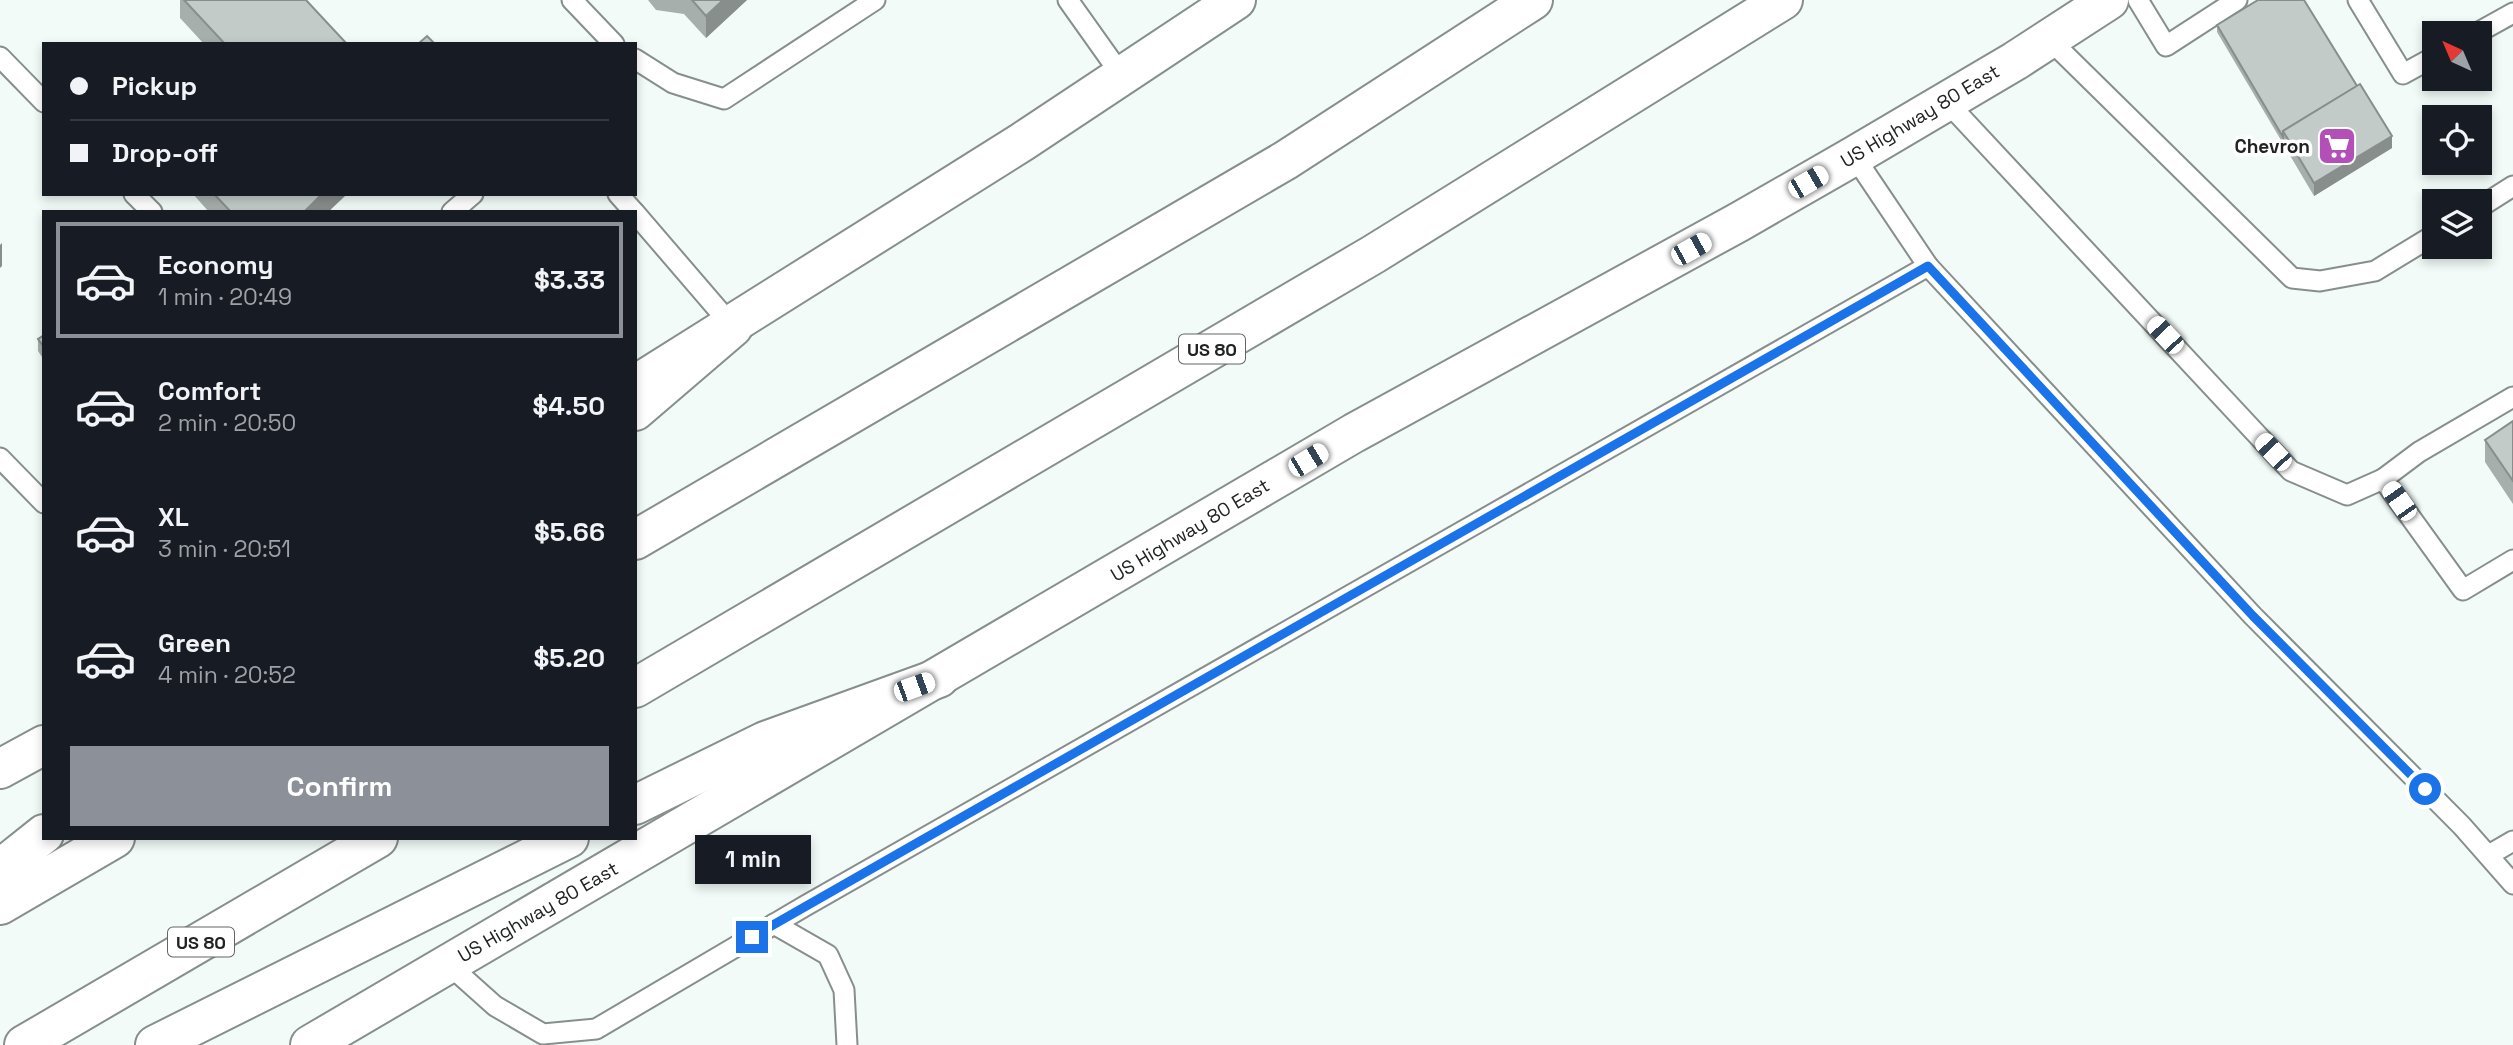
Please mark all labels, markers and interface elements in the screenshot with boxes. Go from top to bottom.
north arrow [2422,21,2492,91]
map controls [2422,21,2492,259]
street label: US Highway 80 East [1836,59,2004,173]
text: Pickup [112,69,197,103]
button: locate [2422,105,2492,175]
supermarket icon: Chevron [2316,125,2358,167]
place label: Chevron [2234,134,2310,159]
text: Drop-off [112,136,218,170]
car [1785,162,1832,202]
button: layers [2422,189,2492,259]
car [1668,230,1715,268]
text: Economy [158,248,274,282]
icon: car [74,249,137,312]
text: $3.33 [534,263,605,297]
text: 1 min · 20:49 [158,282,292,312]
car [2143,312,2188,358]
road number: US 80 [1179,334,1245,363]
text: Comfort [158,374,261,408]
icon: car [74,375,137,438]
text: $4.50 [533,389,605,423]
text: 2 min · 20:50 [158,408,296,438]
car [2251,429,2296,475]
car [1285,440,1332,480]
street label: US Highway 80 East [1106,473,1274,587]
car [2379,478,2420,524]
text: XL [158,500,189,534]
icon: car [74,501,137,564]
text: $5.66 [534,515,605,549]
text: 3 min · 20:51 [158,534,291,564]
text: Green [158,626,231,660]
icon: car [74,627,137,690]
text: $5.20 [534,641,605,675]
text: 4 min · 20:52 [158,660,296,690]
car [891,670,938,704]
button: Confirm [70,746,609,826]
route start [2409,773,2441,805]
callout: 1 min [694,836,810,884]
text: 1 min [725,844,781,874]
street label: US Highway 80 East [453,856,623,968]
route end [736,921,768,953]
road number: US 80 [168,928,234,957]

